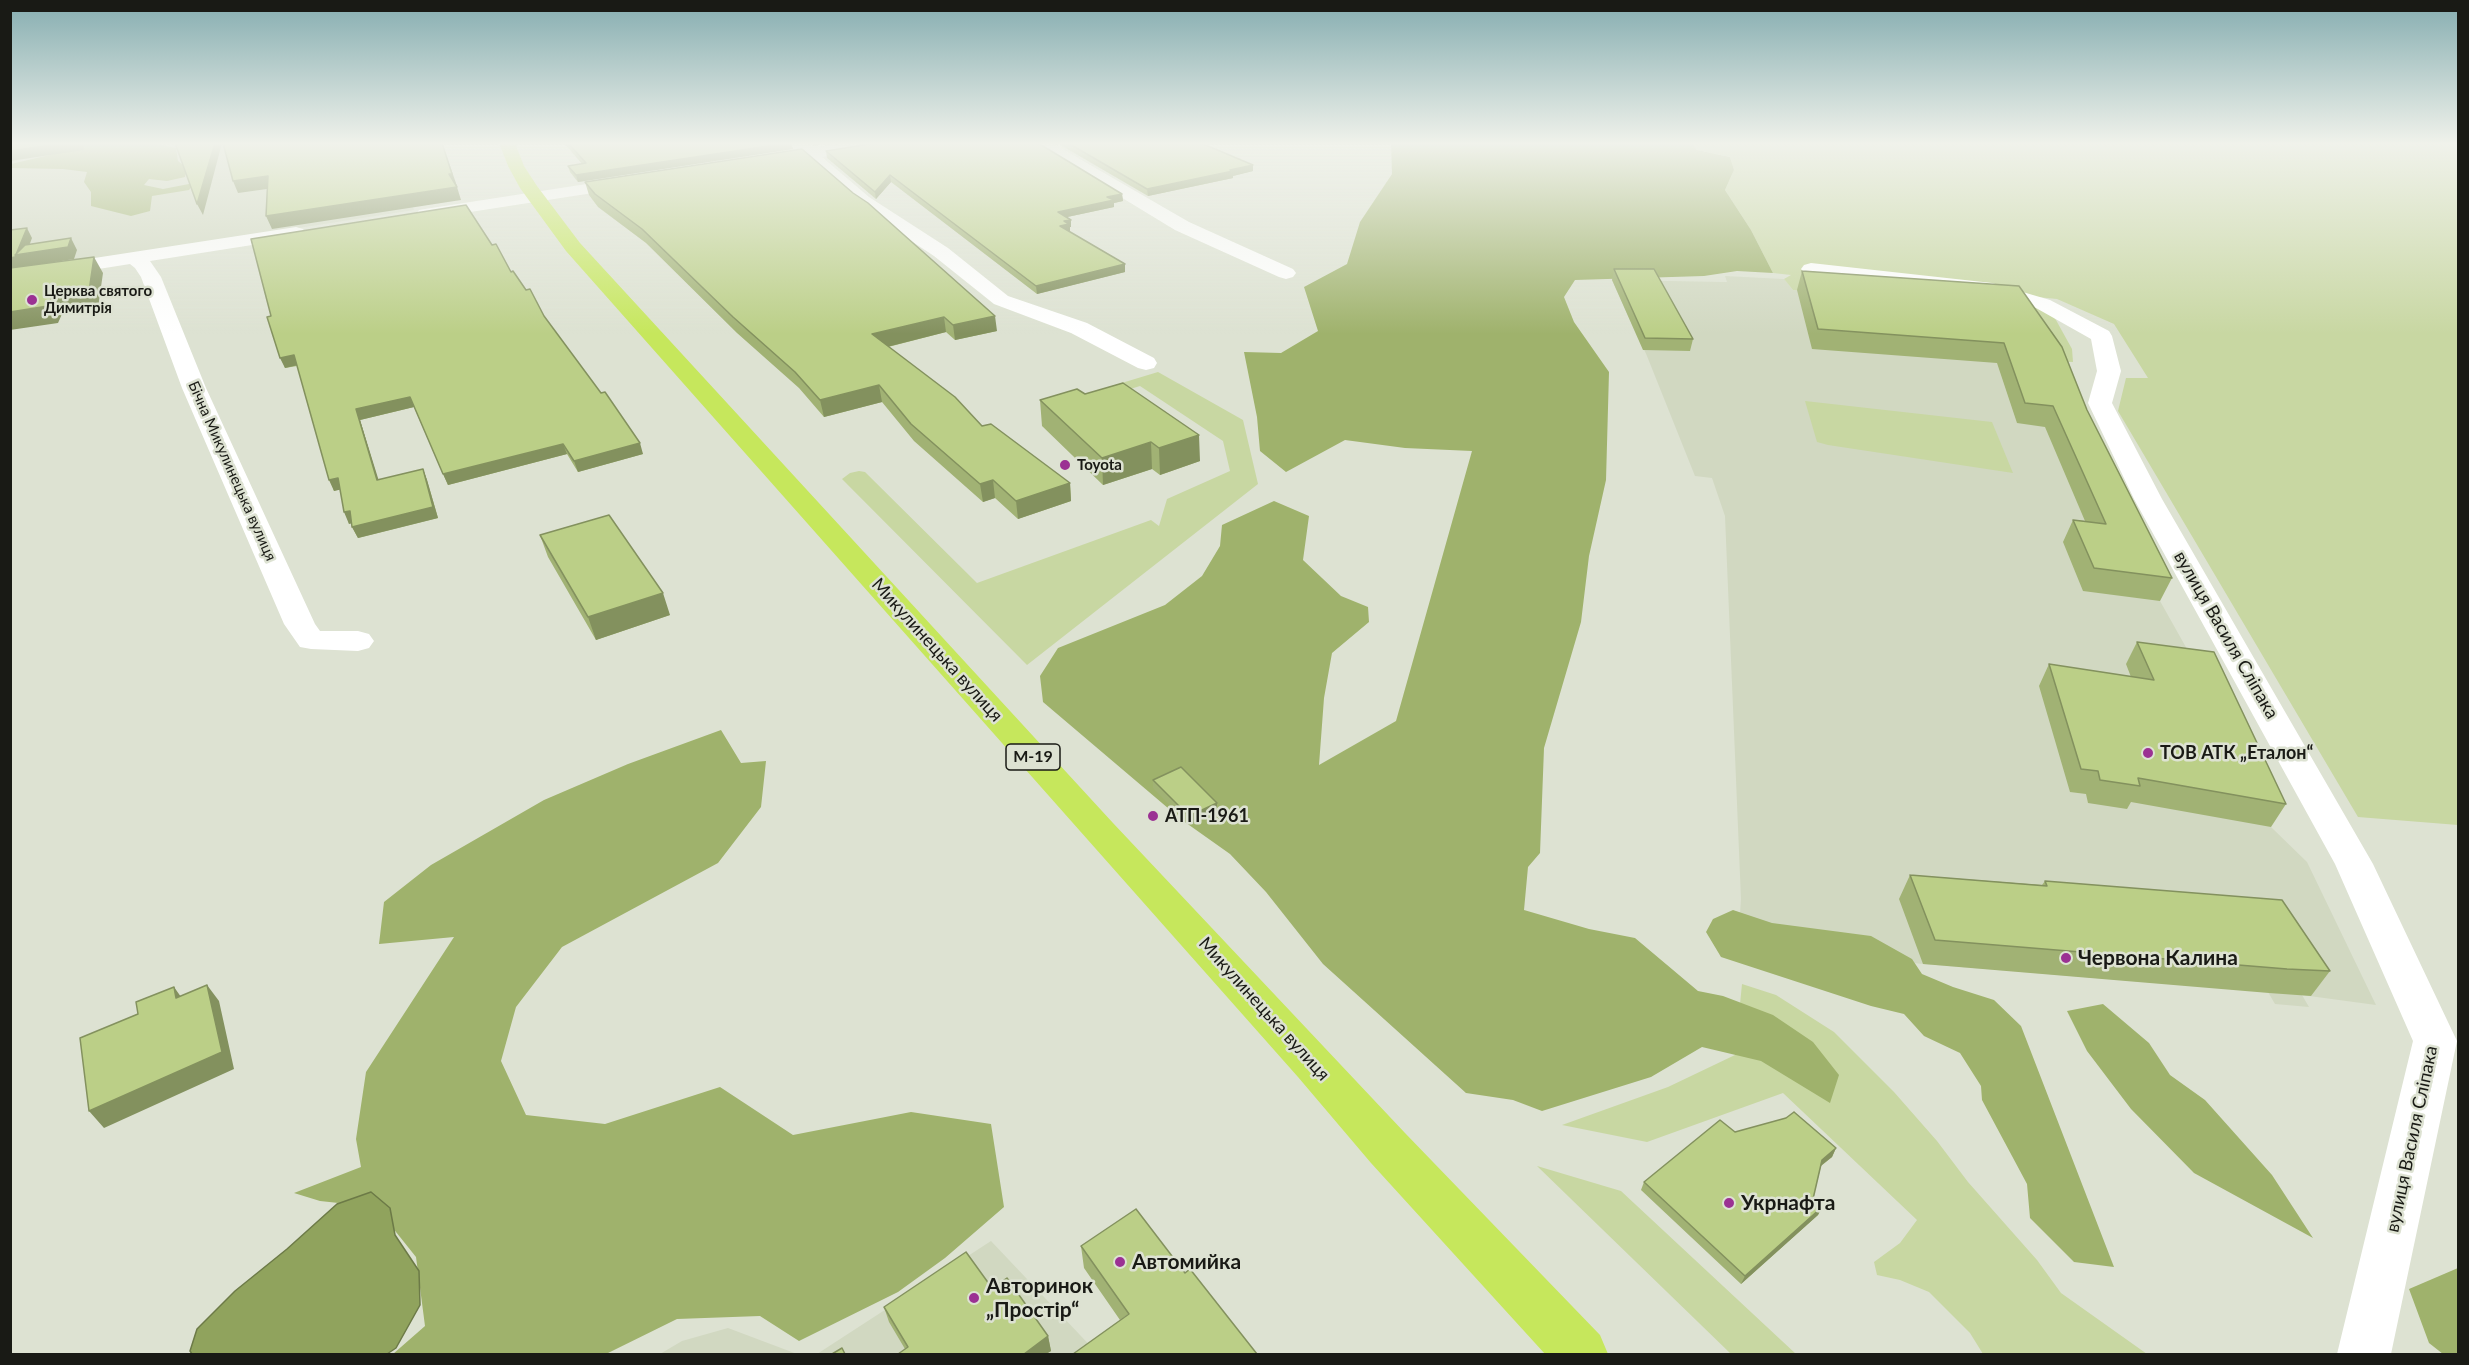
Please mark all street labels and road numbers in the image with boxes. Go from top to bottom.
street label: Бічна Микулинецька вулиця [184,378,280,564]
street label: вулиця Василя Сліпака [2169,547,2283,723]
street label: Микулинецька вулиця [867,574,1007,726]
road number: М-19 [1006,744,1060,770]
street label: Микулинецька вулиця [1194,933,1334,1085]
street label: вулиця Василя Сліпака [2382,1044,2442,1234]

